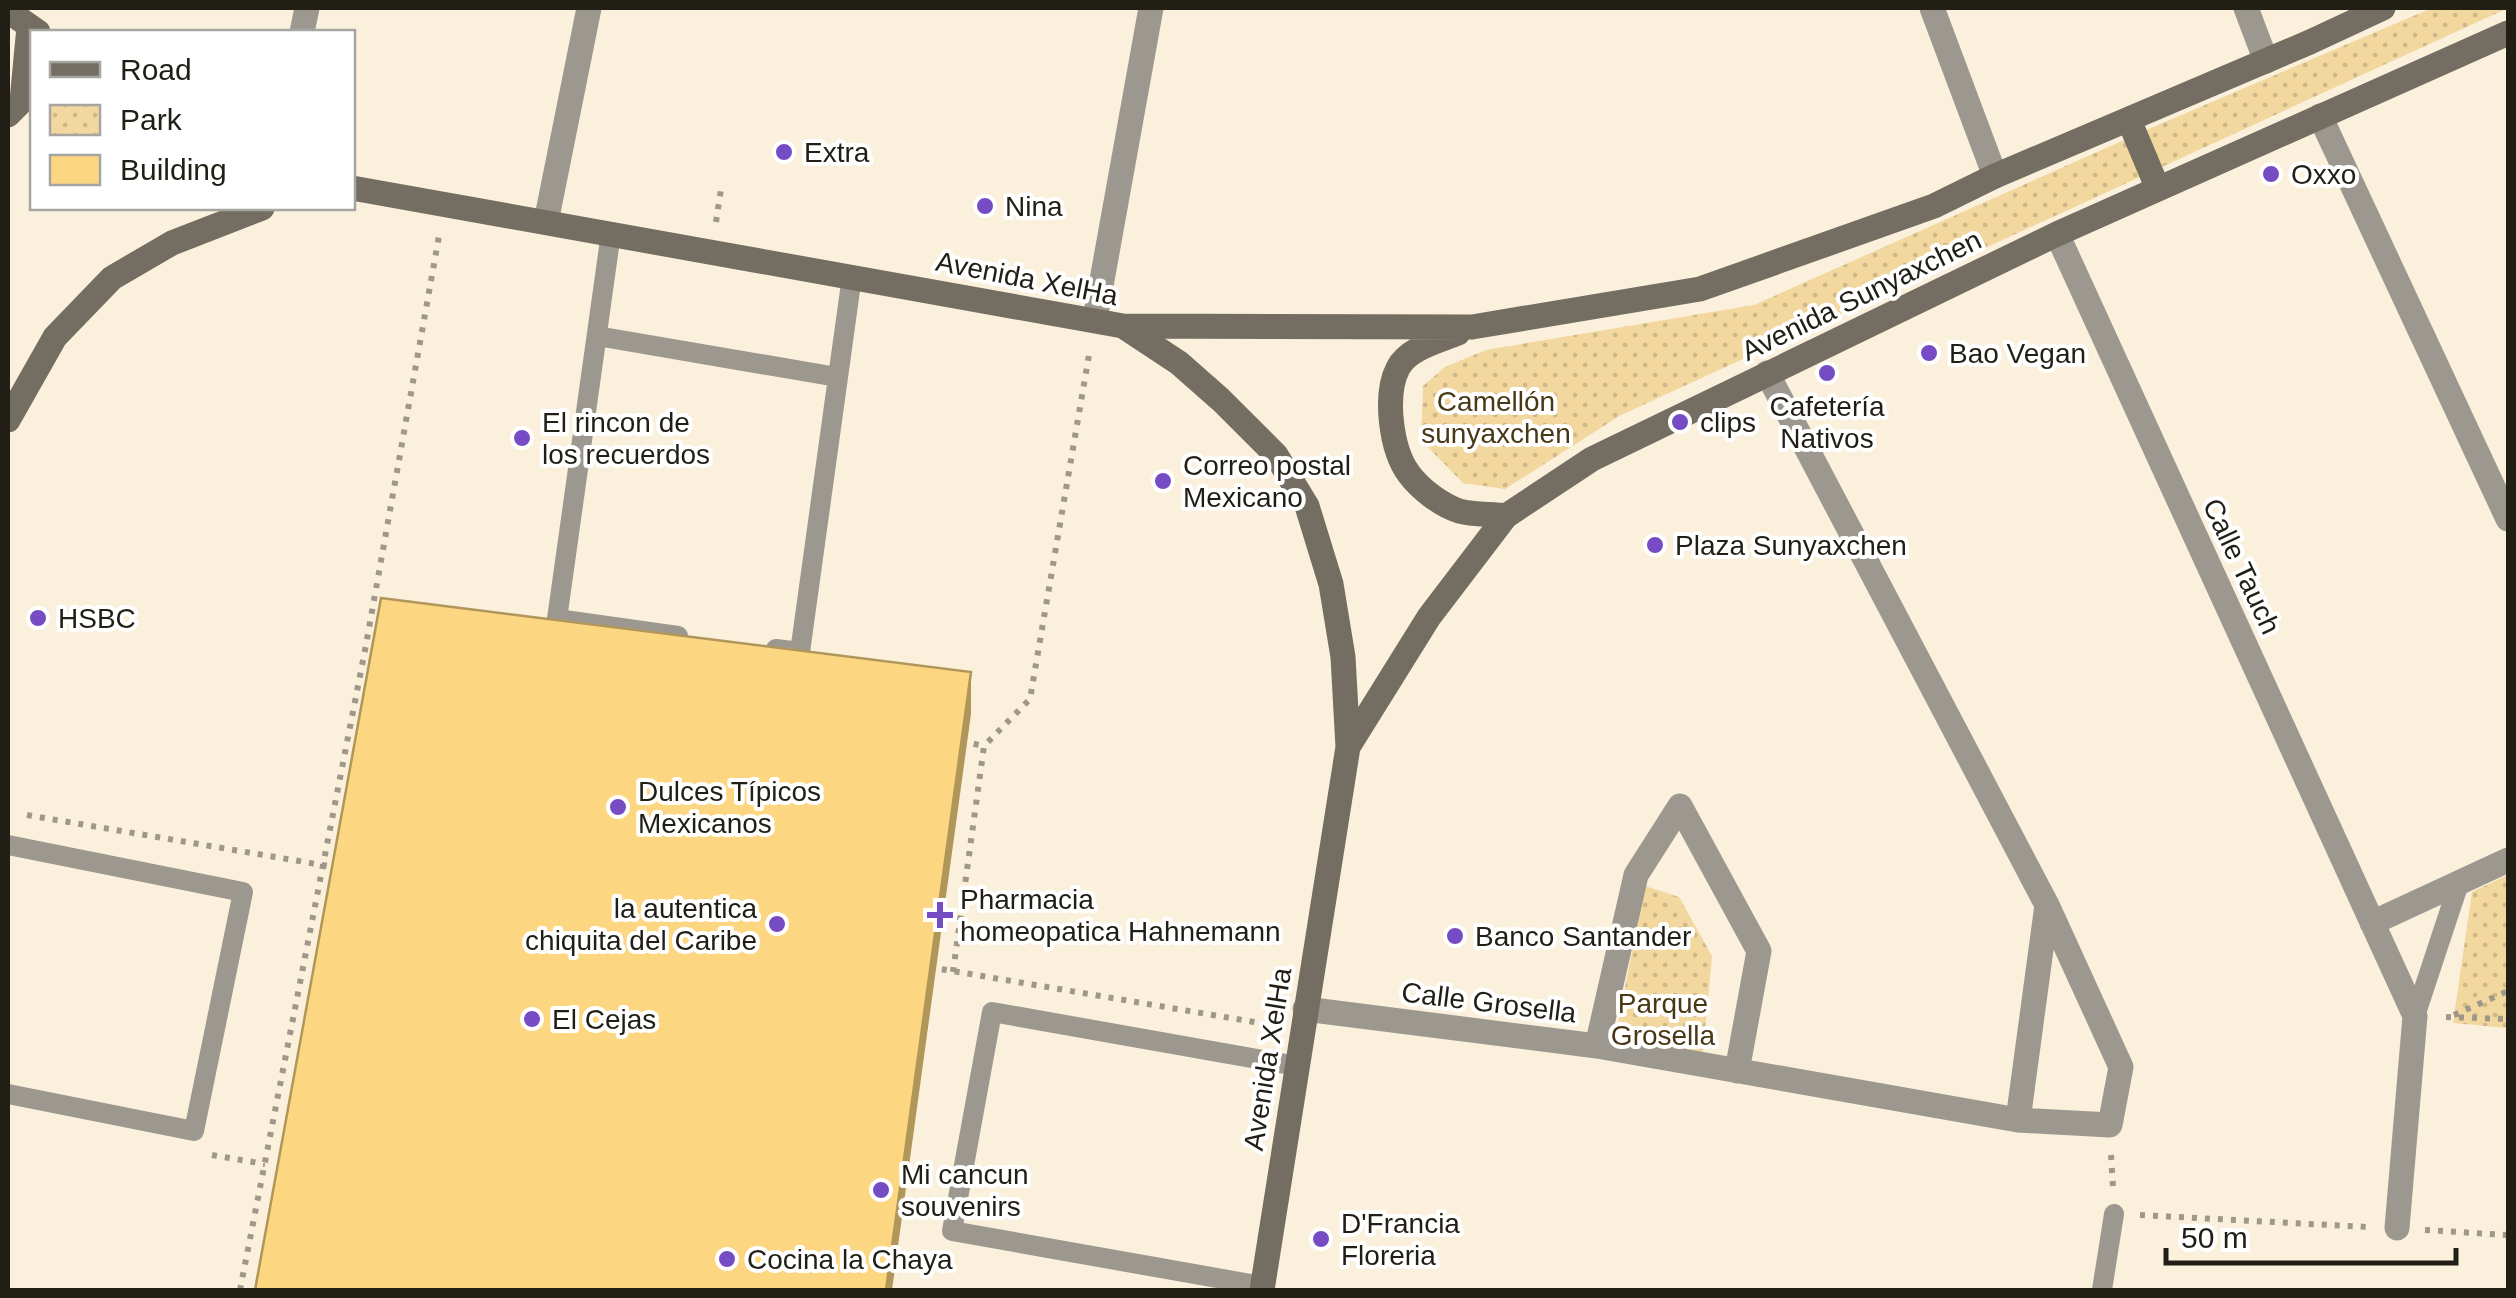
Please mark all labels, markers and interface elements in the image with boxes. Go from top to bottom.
legend [30,30,355,210]
text: Road [120,53,192,86]
text: Park [120,103,183,136]
place label: Extra [804,137,870,168]
marker: Extra [773,141,795,163]
text: Building [120,153,227,186]
place label: Oxxo [2291,159,2356,190]
marker: Oxxo [2260,163,2282,185]
place label: Nina [1005,191,1063,222]
marker: Nina [974,195,996,217]
street label: Avenida Sunyaxchen [1736,224,1986,367]
street label: Avenida XelHa [933,246,1121,311]
place label: Bao Vegan [1949,338,2086,369]
marker: Bao Vegan [1918,342,1940,364]
marker: Cafetería Nativos [1816,362,1838,384]
park label: Camellón sunyaxchen [1421,386,1571,449]
place label: Cafetería Nativos [1769,391,1885,454]
place label: El rincon de los recuerdos [542,407,710,470]
place label: clips [1700,407,1756,438]
marker: clips [1669,411,1691,433]
marker: El rincon de los recuerdos [511,427,533,449]
place label: Correo postal Mexicano [1183,450,1351,513]
marker: Correo postal Mexicano [1152,470,1174,492]
street label: Calle Tauch [2197,494,2286,639]
place label: Plaza Sunyaxchen [1675,530,1907,561]
marker: Plaza Sunyaxchen [1644,534,1666,556]
place label: HSBC [58,603,136,634]
marker: HSBC [27,607,49,629]
place label: Dulces Típicos Mexicanos [638,776,821,839]
marker: Dulces Típicos Mexicanos [607,796,629,818]
place label: Pharmacia homeopatica Hahnemann [960,884,1281,947]
place label: la autentica chiquita del Caribe [525,893,757,956]
marker: Pharmacia homeopatica Hahnemann [929,904,951,926]
marker: la autentica chiquita del Caribe [766,913,788,935]
place label: Banco Santander [1475,921,1691,952]
marker: Banco Santander [1444,925,1466,947]
street label: Avenida XelHa [1238,965,1297,1153]
street label: Calle Grosella [1400,976,1579,1029]
park label: Parque Grosella [1611,988,1716,1051]
place label: El Cejas [552,1004,656,1035]
marker: El Cejas [521,1008,543,1030]
place label: Mi cancun souvenirs [901,1159,1029,1222]
marker: Mi cancun souvenirs [870,1179,892,1201]
scale bar [2166,1203,2456,1265]
place label: D'Francia Floreria [1341,1208,1460,1271]
text: 50 m [2181,1221,2248,1254]
marker: D'Francia Floreria [1310,1228,1332,1250]
place label: Cocina la Chaya [747,1244,953,1275]
marker: Cocina la Chaya [716,1248,738,1270]

